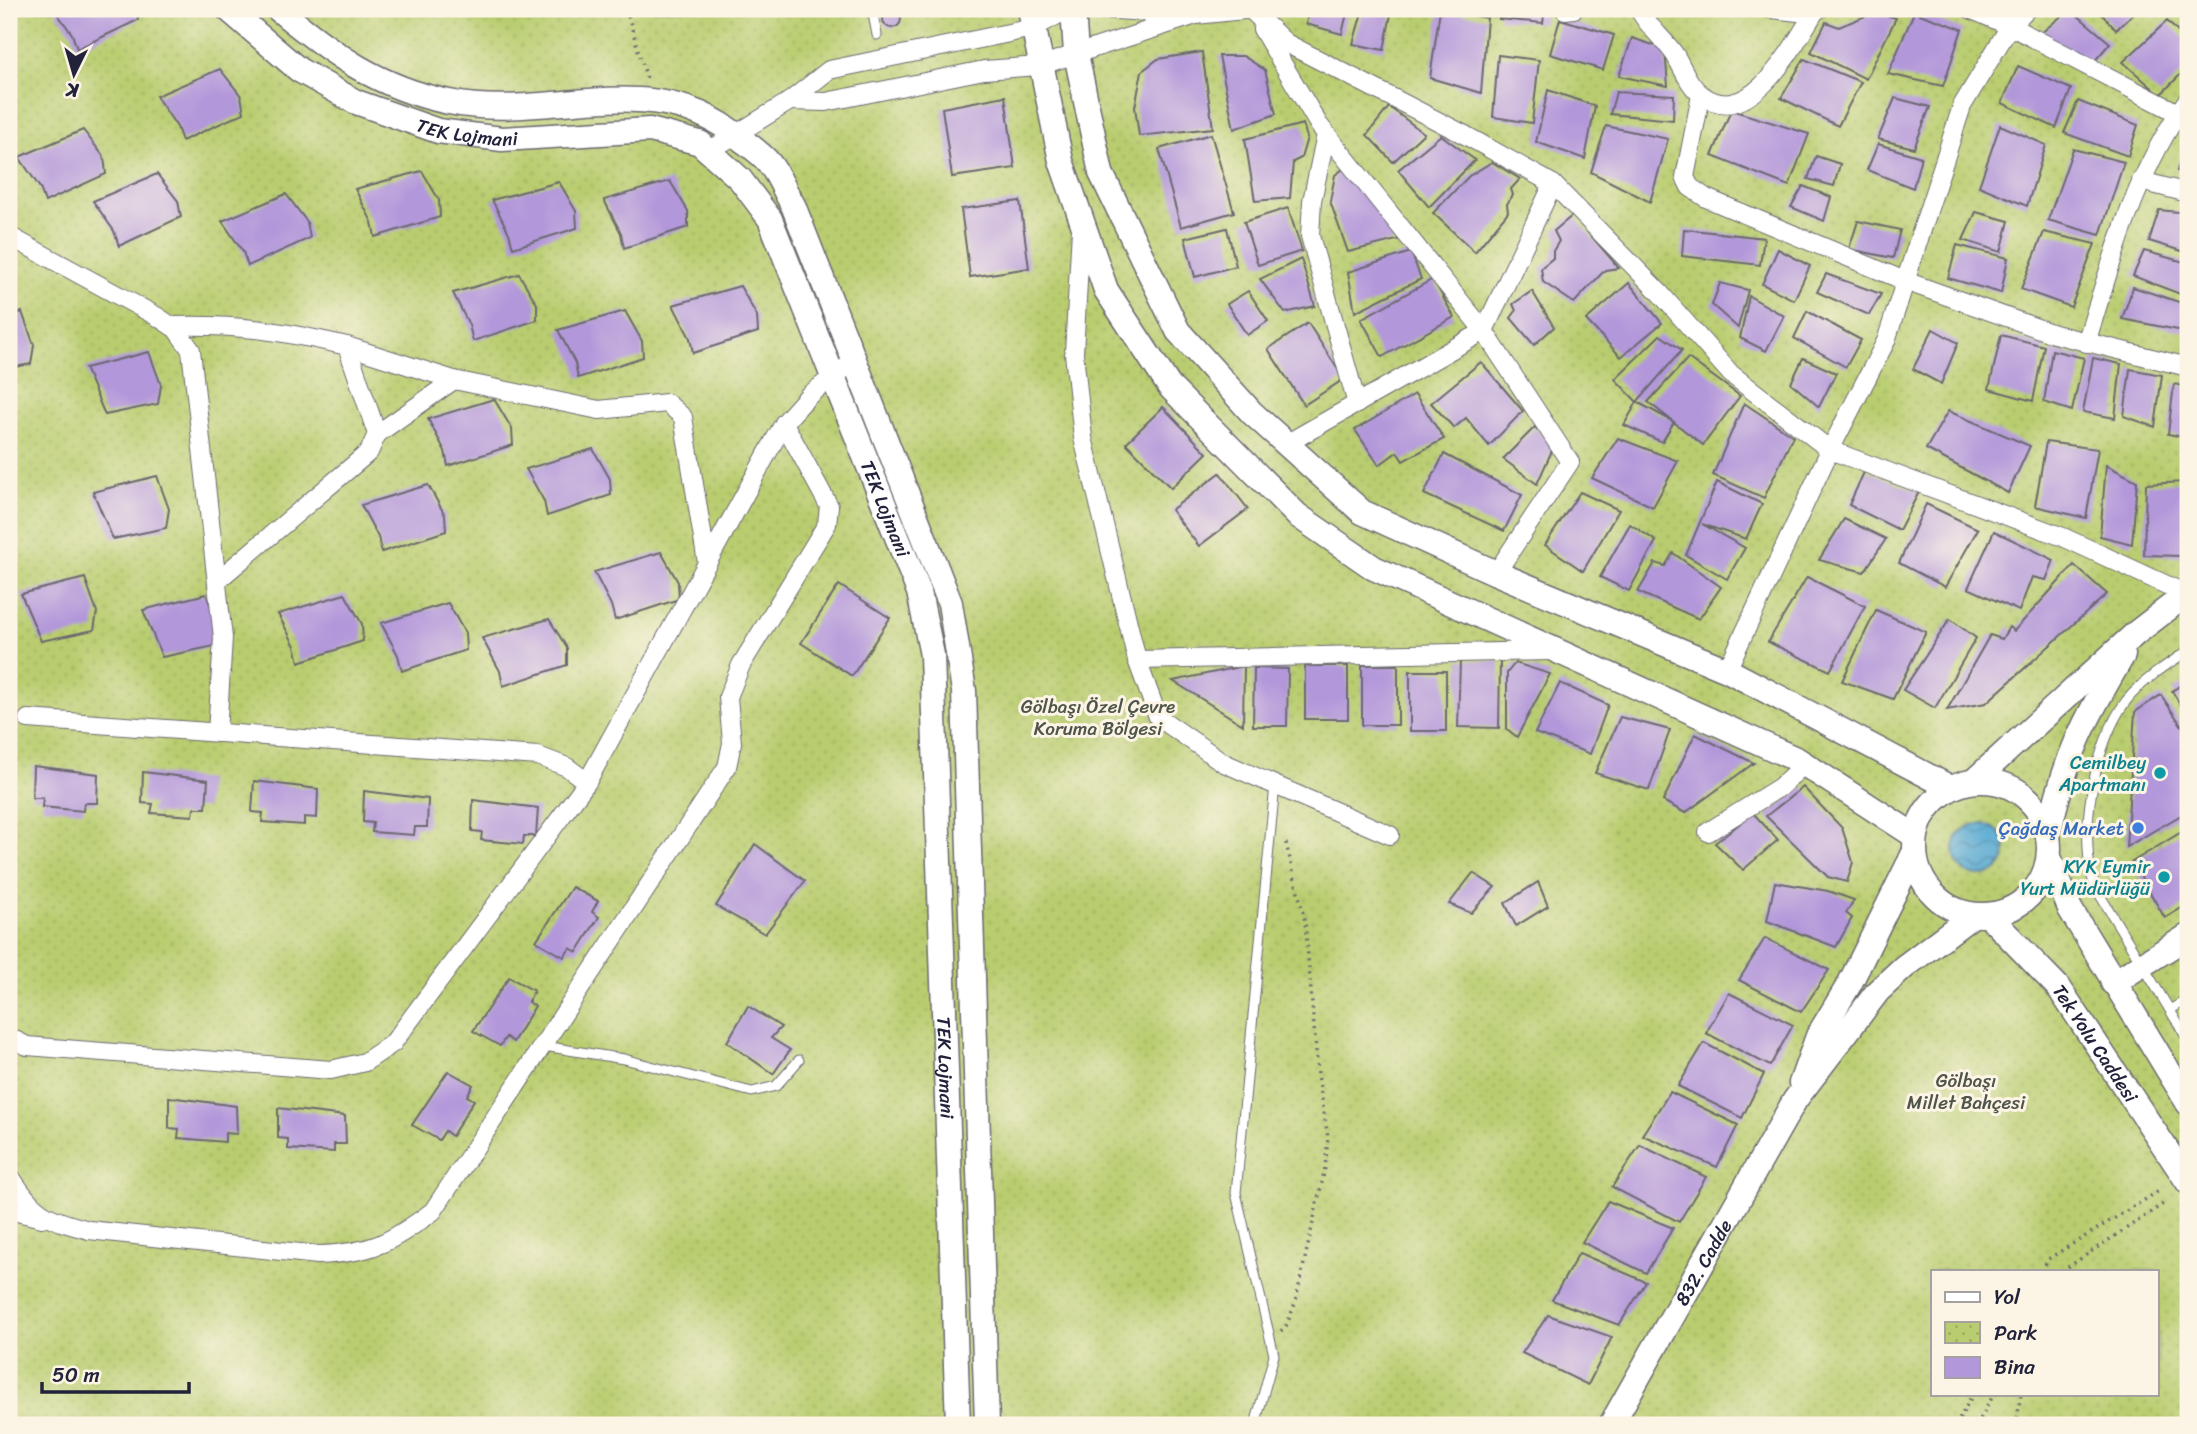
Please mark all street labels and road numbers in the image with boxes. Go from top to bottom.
street label: TEK Lojmani [412,108,519,155]
street label: TEK Lojmani [851,455,920,563]
street label: Tek Yolu Caddesi [2044,977,2148,1110]
street label: TEK Lojmani [928,1016,964,1120]
street label: 832. Cadde [1665,1213,1741,1312]

